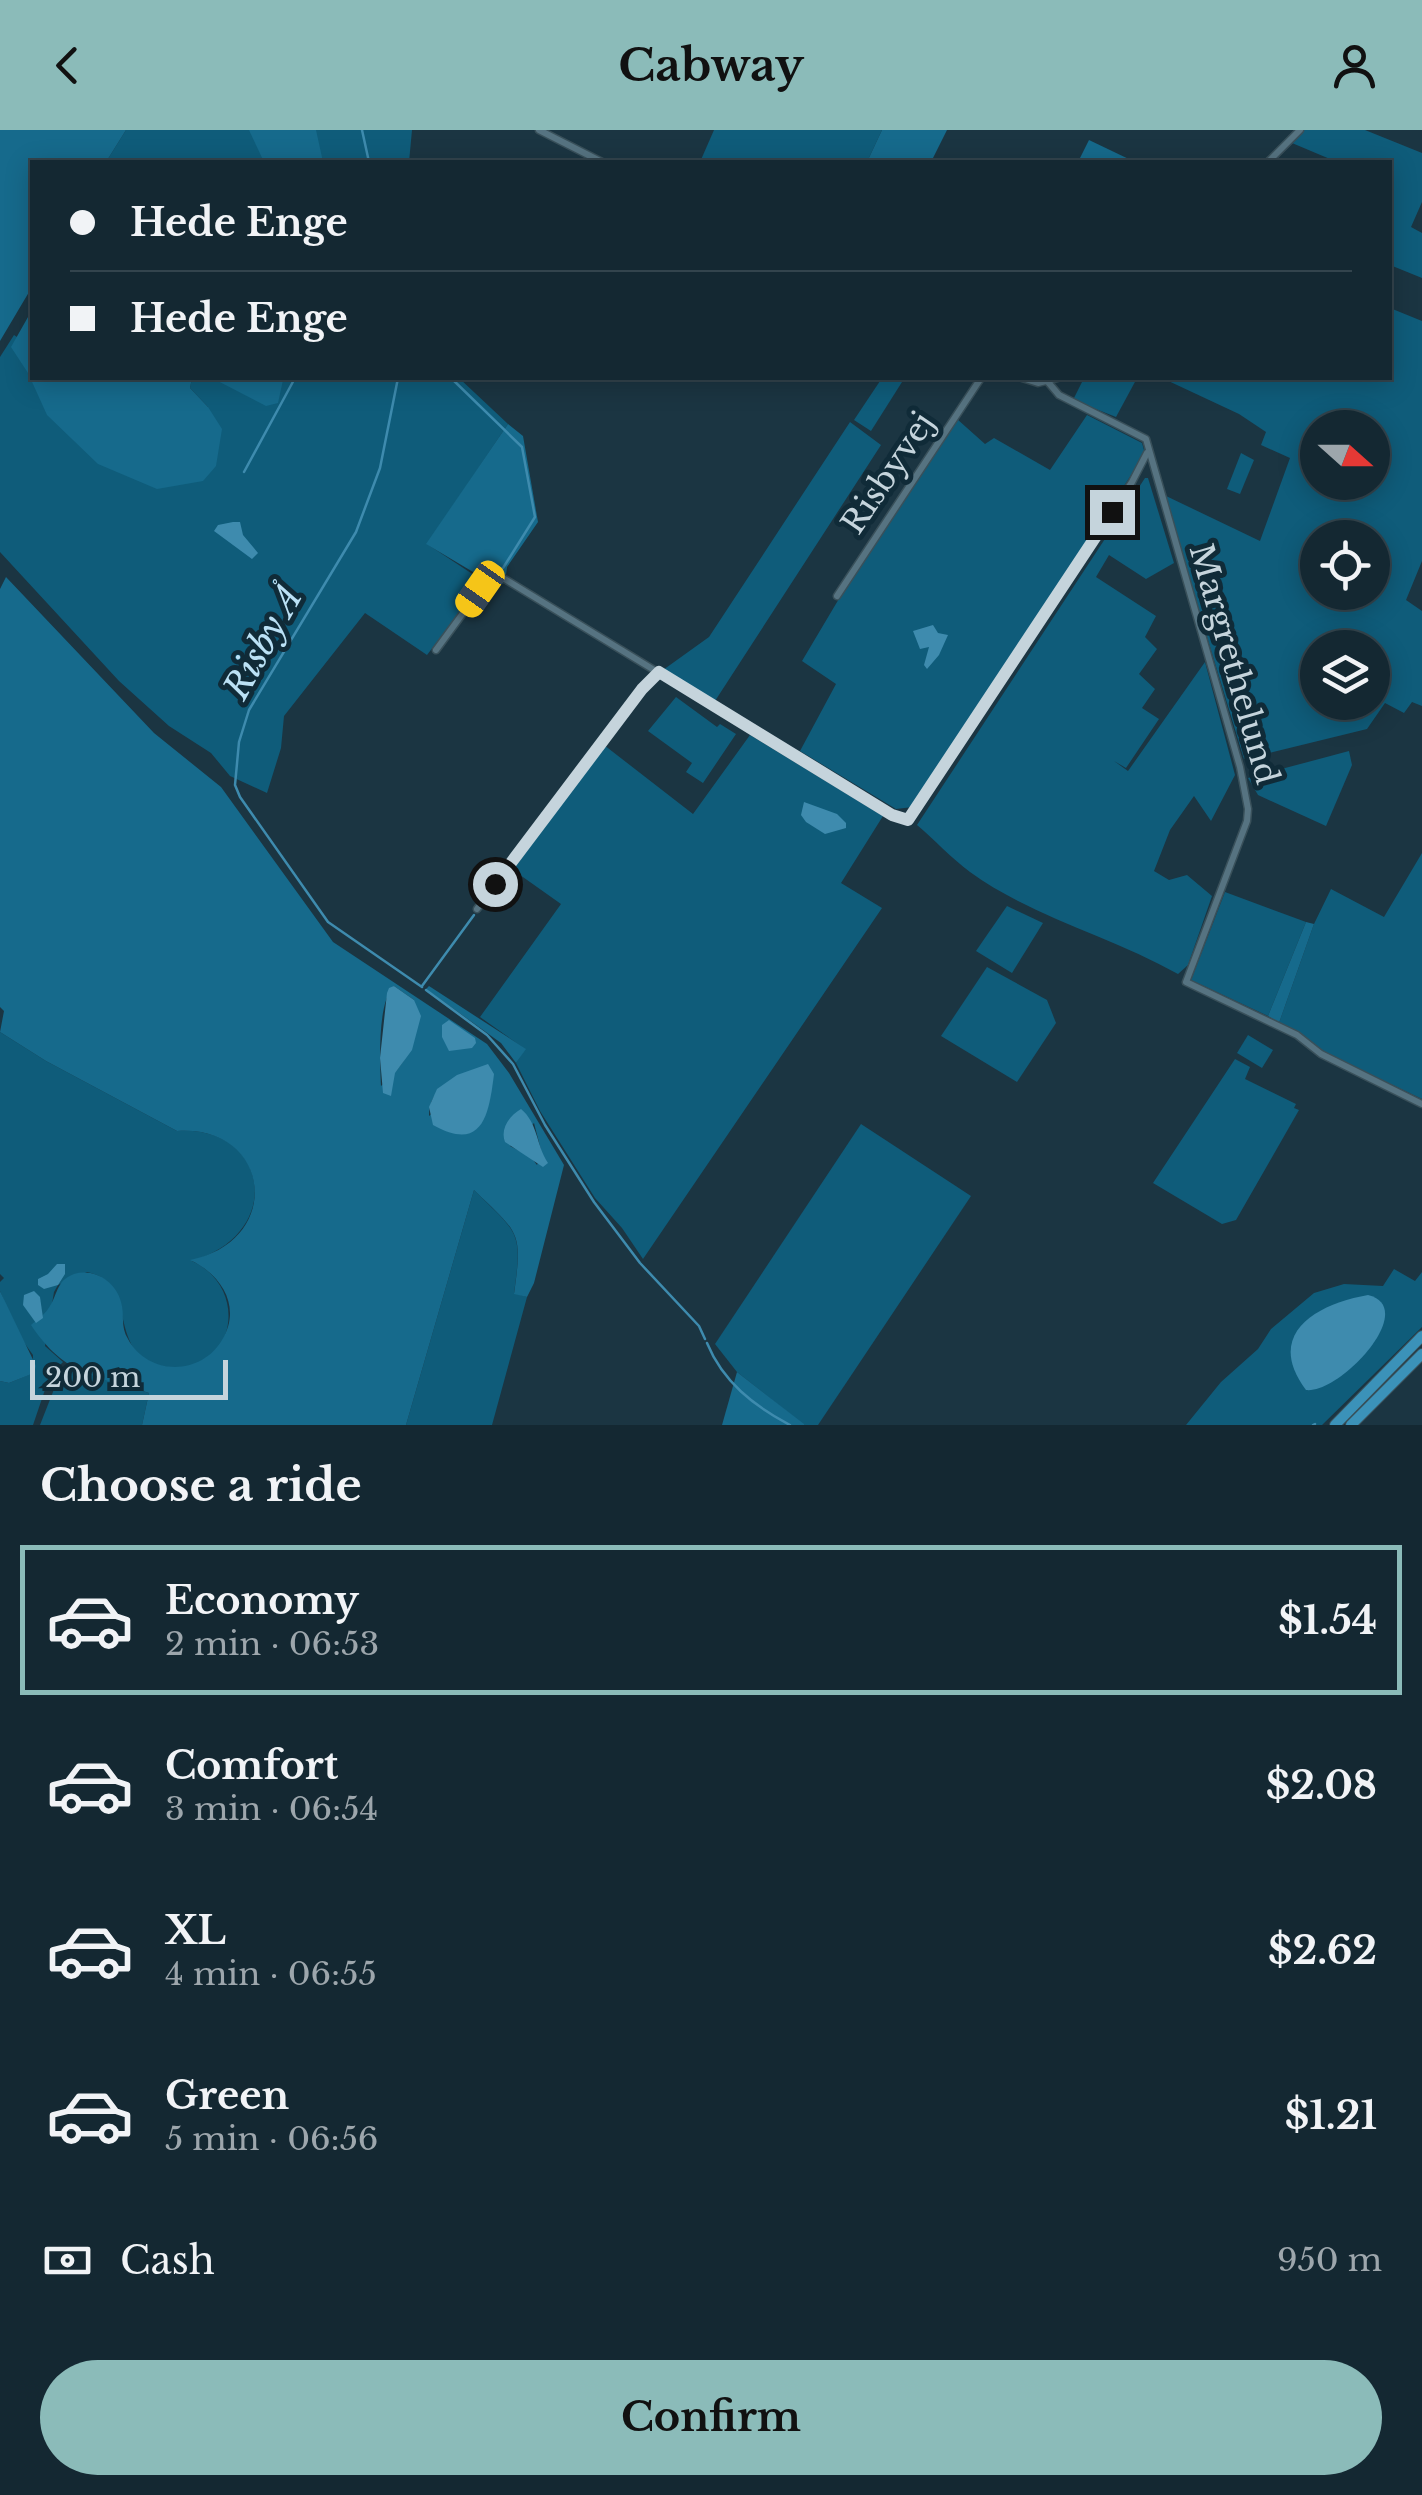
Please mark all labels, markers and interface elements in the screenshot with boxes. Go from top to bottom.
text: Cabway [618,37,804,93]
icon: back [40,38,95,93]
icon: person [1327,38,1382,93]
text: Hede Enge [130,199,348,246]
text: Hede Enge [130,295,348,342]
street label: Risbyvej [833,404,943,542]
north arrow [1300,410,1390,500]
map controls [1300,410,1390,720]
route end [1090,490,1135,535]
button: locate [1300,520,1390,610]
street label: Margrethelund [1181,539,1287,789]
car [451,556,509,622]
water label: Risby Å [214,577,312,707]
button: layers [1300,630,1390,720]
route start [473,862,518,907]
scale bar [30,1355,228,1400]
text: 200 m [45,1360,140,1395]
text: Choose a ride [40,1457,362,1513]
icon: car [45,1575,135,1665]
text: Economy [165,1577,359,1624]
text: $1.54 [1278,1597,1377,1644]
text: 2 min · 06:53 [165,1624,379,1664]
icon: car [45,1740,135,1830]
text: Comfort [165,1742,338,1789]
text: $2.08 [1266,1762,1377,1809]
text: 3 min · 06:54 [165,1789,378,1829]
icon: car [45,1905,135,1995]
text: XL [165,1907,226,1954]
text: $2.62 [1268,1927,1377,1974]
text: 4 min · 06:55 [165,1954,377,1994]
icon: car [45,2070,135,2160]
text: Green [165,2072,289,2119]
text: $1.21 [1285,2092,1377,2139]
text: 5 min · 06:56 [165,2119,378,2159]
icon: cash [40,2233,95,2288]
text: Cash [120,2237,215,2284]
text: 950 m [1277,2240,1382,2280]
button: Confirm [40,2360,1382,2475]

